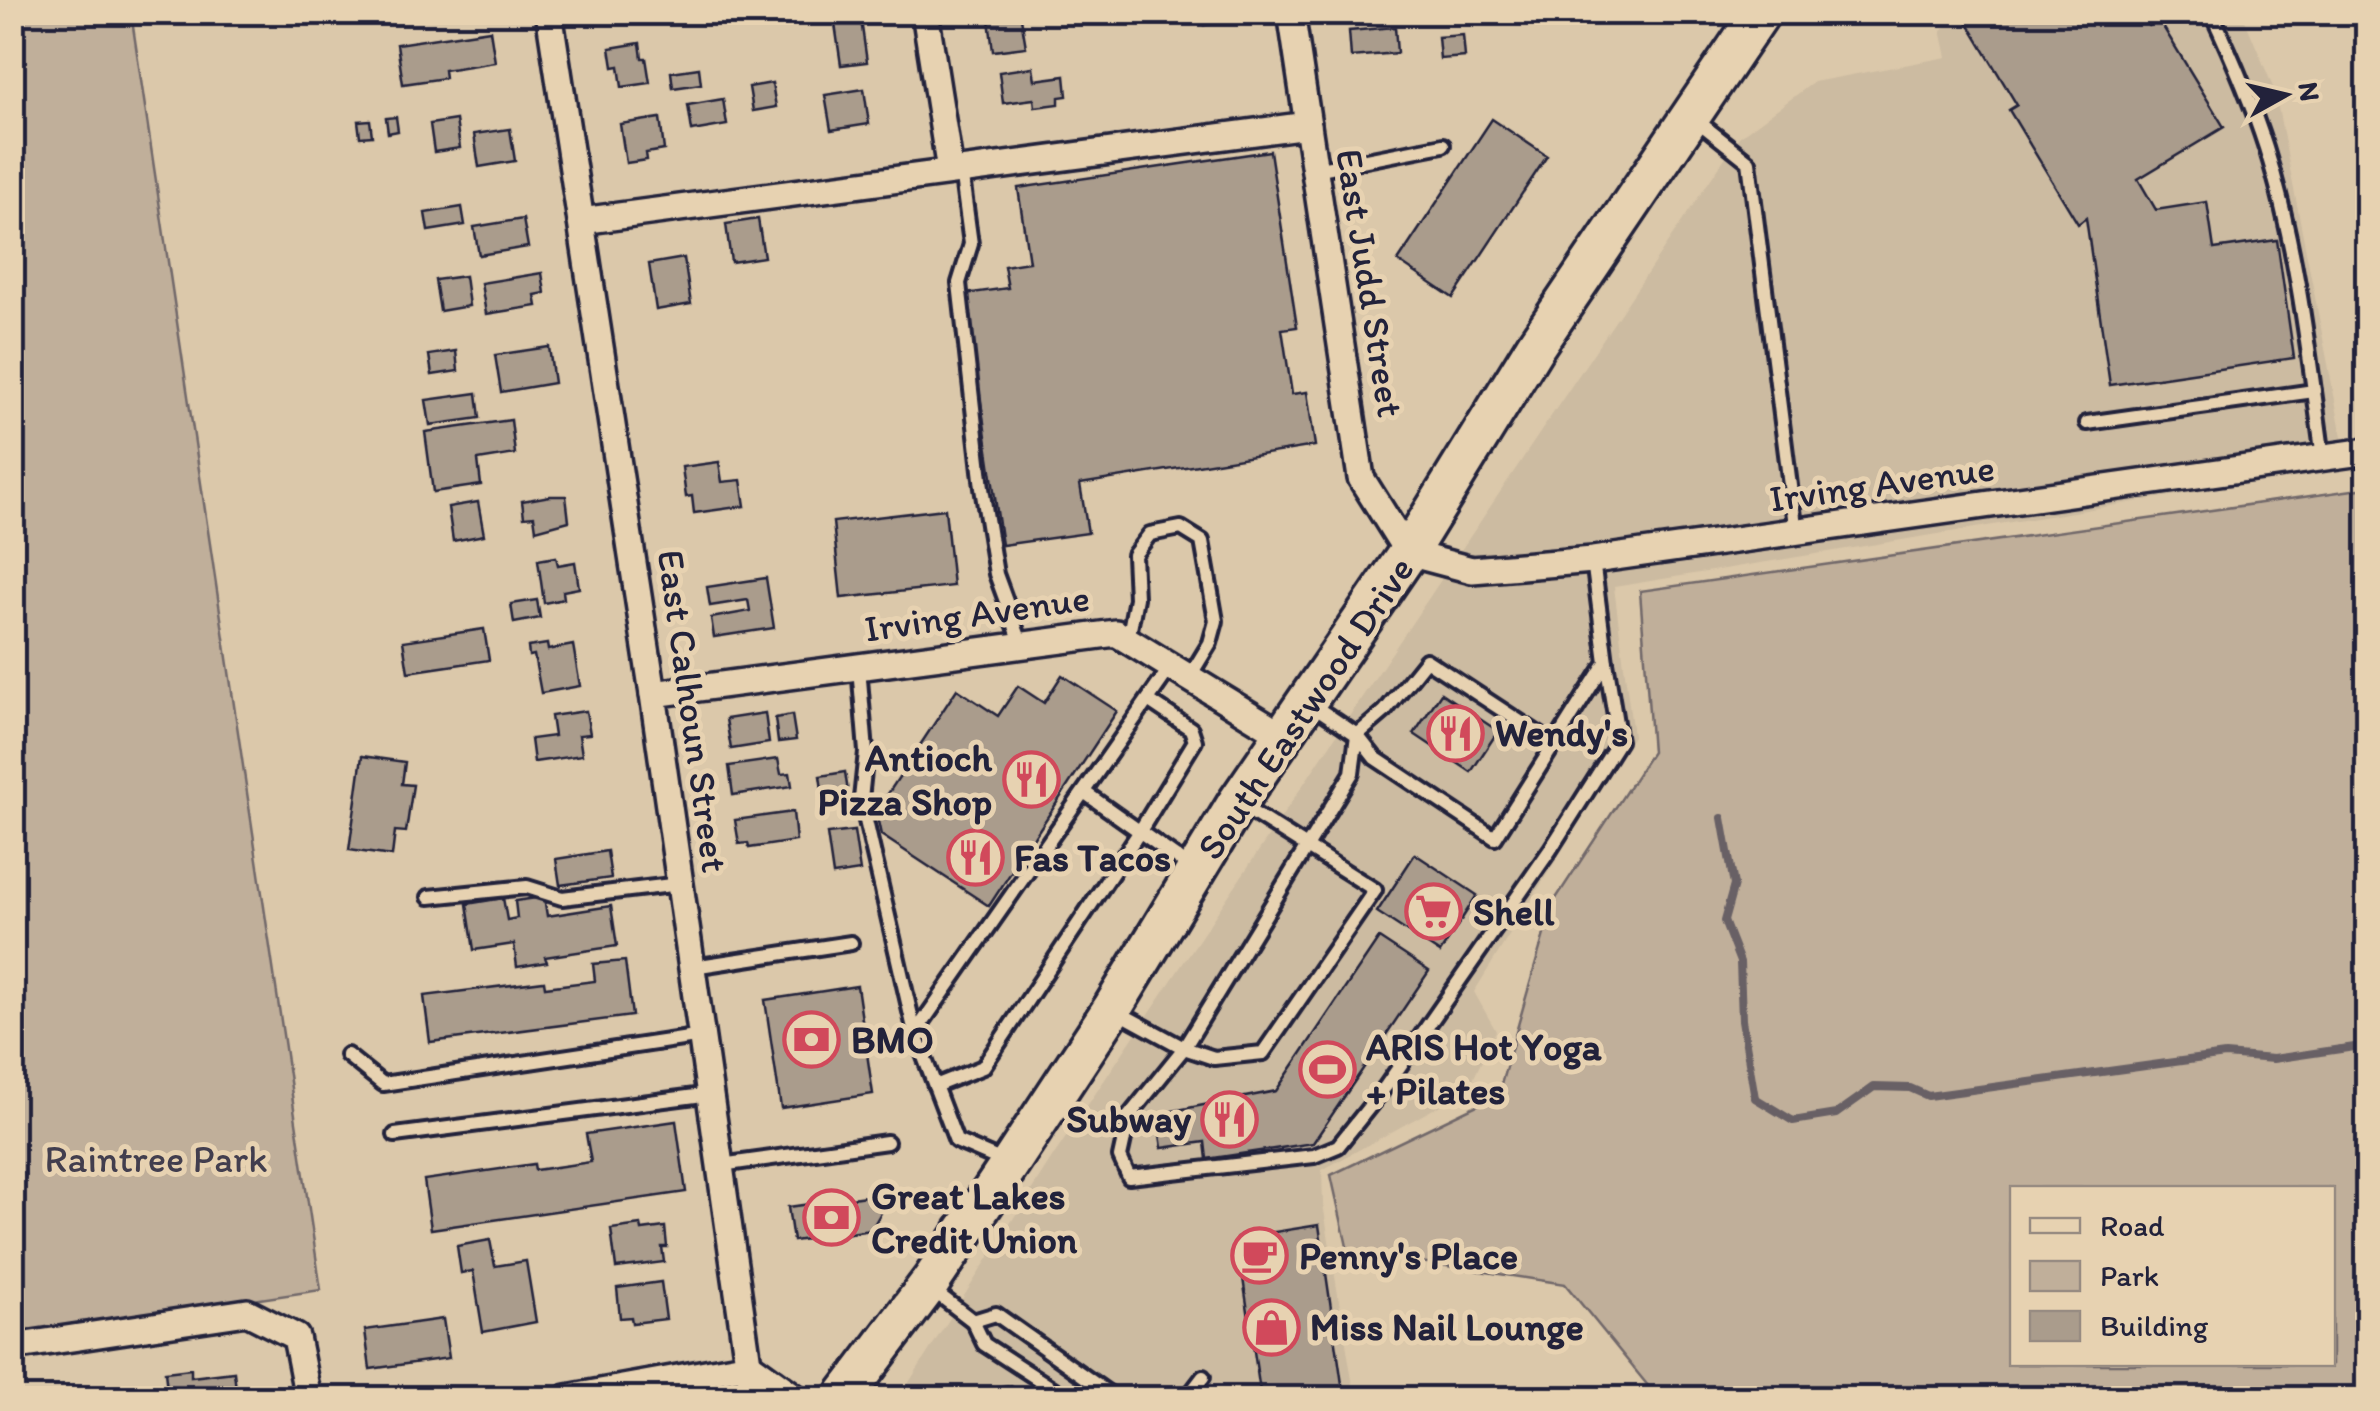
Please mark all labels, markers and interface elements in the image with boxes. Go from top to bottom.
north arrow [2235,45,2335,145]
text: N [2292,80,2328,103]
street label: East Judd Street [1326,146,1414,420]
street label: Irving Avenue [1766,444,1998,522]
street label: East Calhoun Street [648,547,738,875]
street label: South Eastwood Drive [1187,548,1423,868]
street label: Irving Avenue [861,574,1093,652]
restaurant icon: Wendy's [1426,703,1486,763]
place label: Wendy's [1495,710,1628,756]
place label: Antioch Pizza Shop [817,735,993,825]
restaurant icon: Antioch Pizza Shop [1001,750,1061,810]
restaurant icon: Fas Tacos [945,828,1005,888]
place label: Fas Tacos [1014,835,1171,881]
supermarket icon: Shell [1404,882,1464,942]
place label: Shell [1473,889,1555,935]
bank icon: BMO [782,1010,842,1070]
place label: BMO [851,1017,934,1063]
place label: ARIS Hot Yoga + Pilates [1366,1024,1602,1114]
sports icon: ARIS Hot Yoga + Pilates [1297,1039,1357,1099]
restaurant icon: Subway [1200,1089,1260,1149]
place label: Subway [1066,1096,1192,1142]
park label: Raintree Park [44,1136,268,1182]
place label: Great Lakes Credit Union [871,1173,1078,1263]
legend [2010,1186,2335,1366]
bank icon: Great Lakes Credit Union [802,1188,862,1248]
text: Road [2100,1207,2165,1244]
cafe icon: Penny's Place [1230,1226,1290,1286]
place label: Penny's Place [1299,1233,1518,1279]
text: Park [2100,1257,2159,1294]
shop icon: Miss Nail Lounge [1241,1297,1301,1357]
place label: Miss Nail Lounge [1310,1304,1584,1350]
text: Building [2100,1307,2209,1344]

